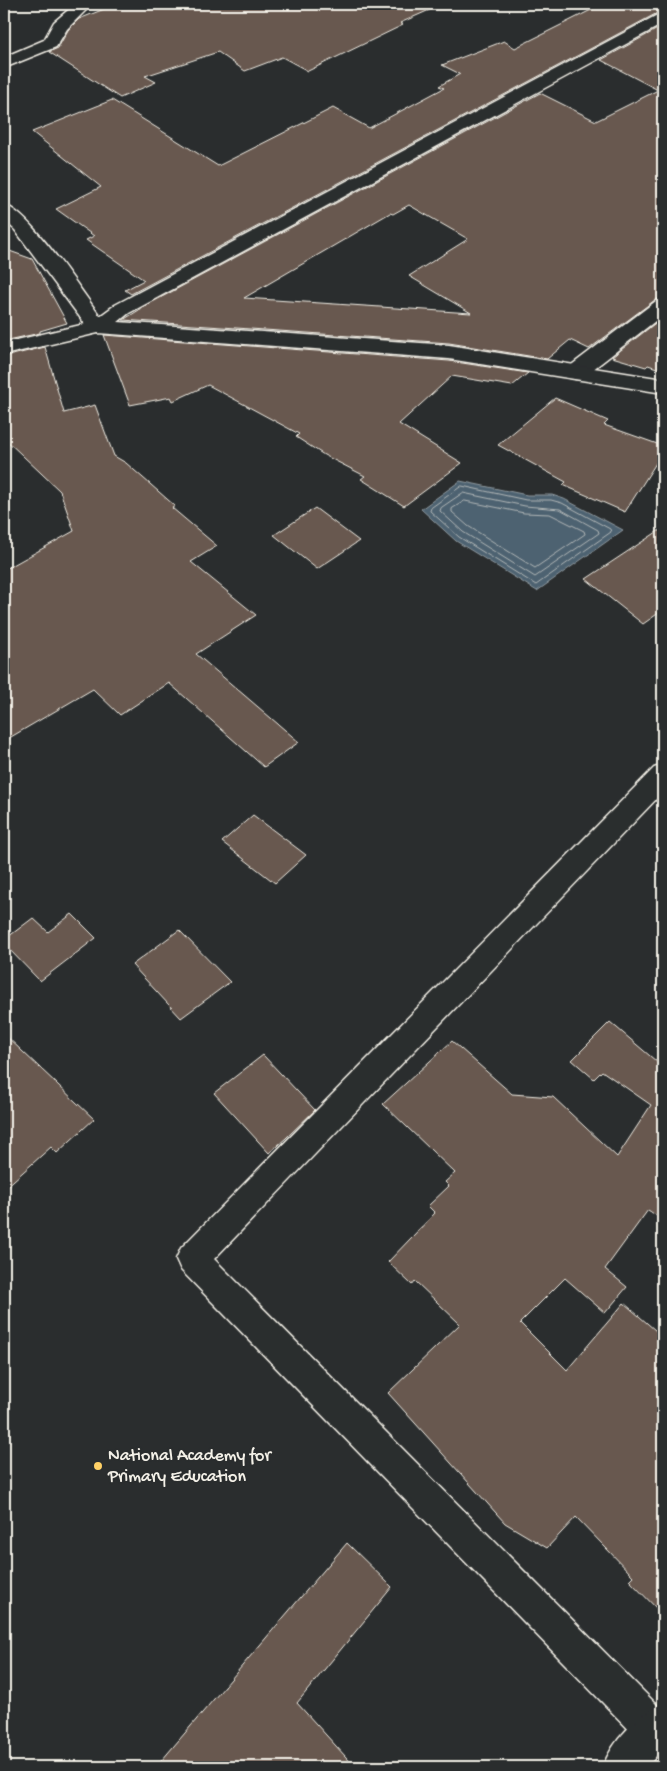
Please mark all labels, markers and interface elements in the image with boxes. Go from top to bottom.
place label: National Academy for Primary Education [107,1446,272,1488]
marker: National Academy for Primary Education [92,1460,104,1472]

